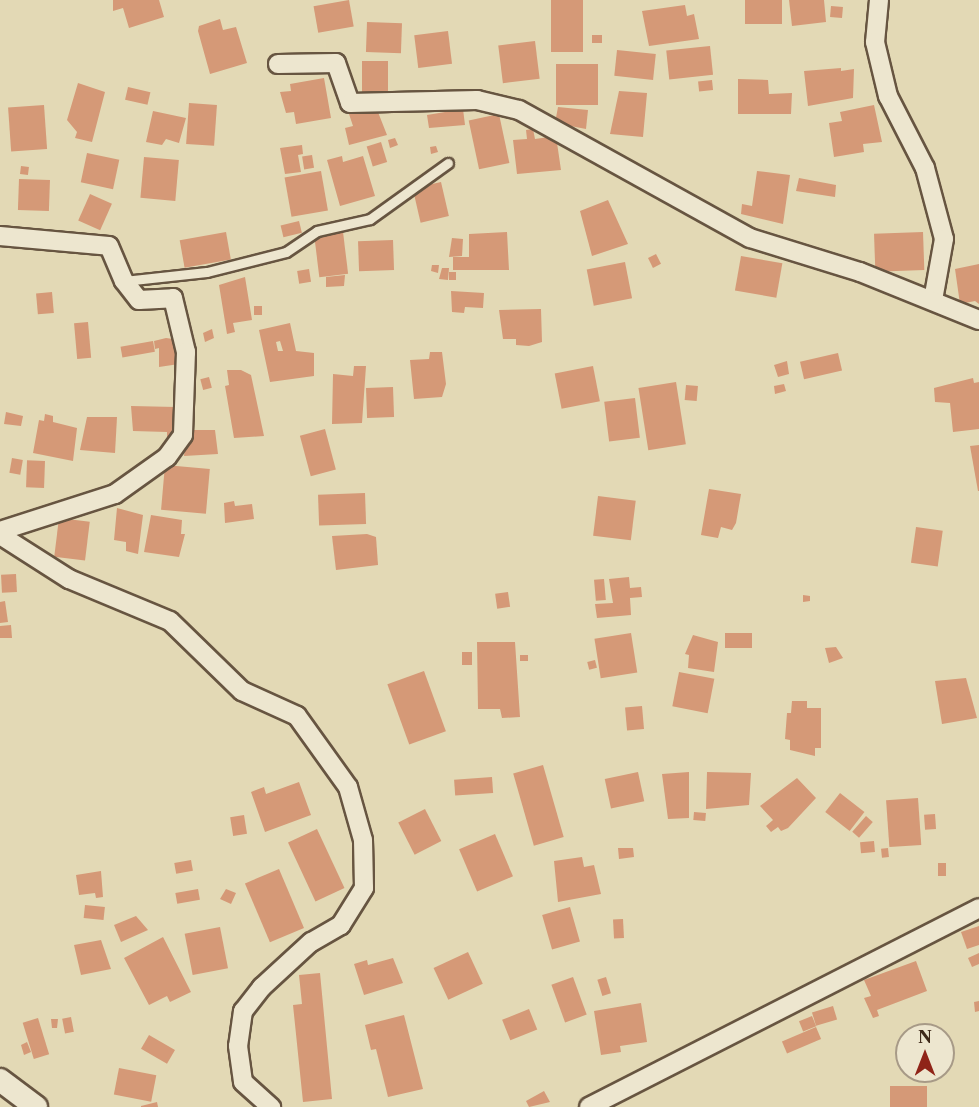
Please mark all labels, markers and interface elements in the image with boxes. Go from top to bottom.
north arrow [895,1023,955,1083]
text: N [918,1027,932,1047]

